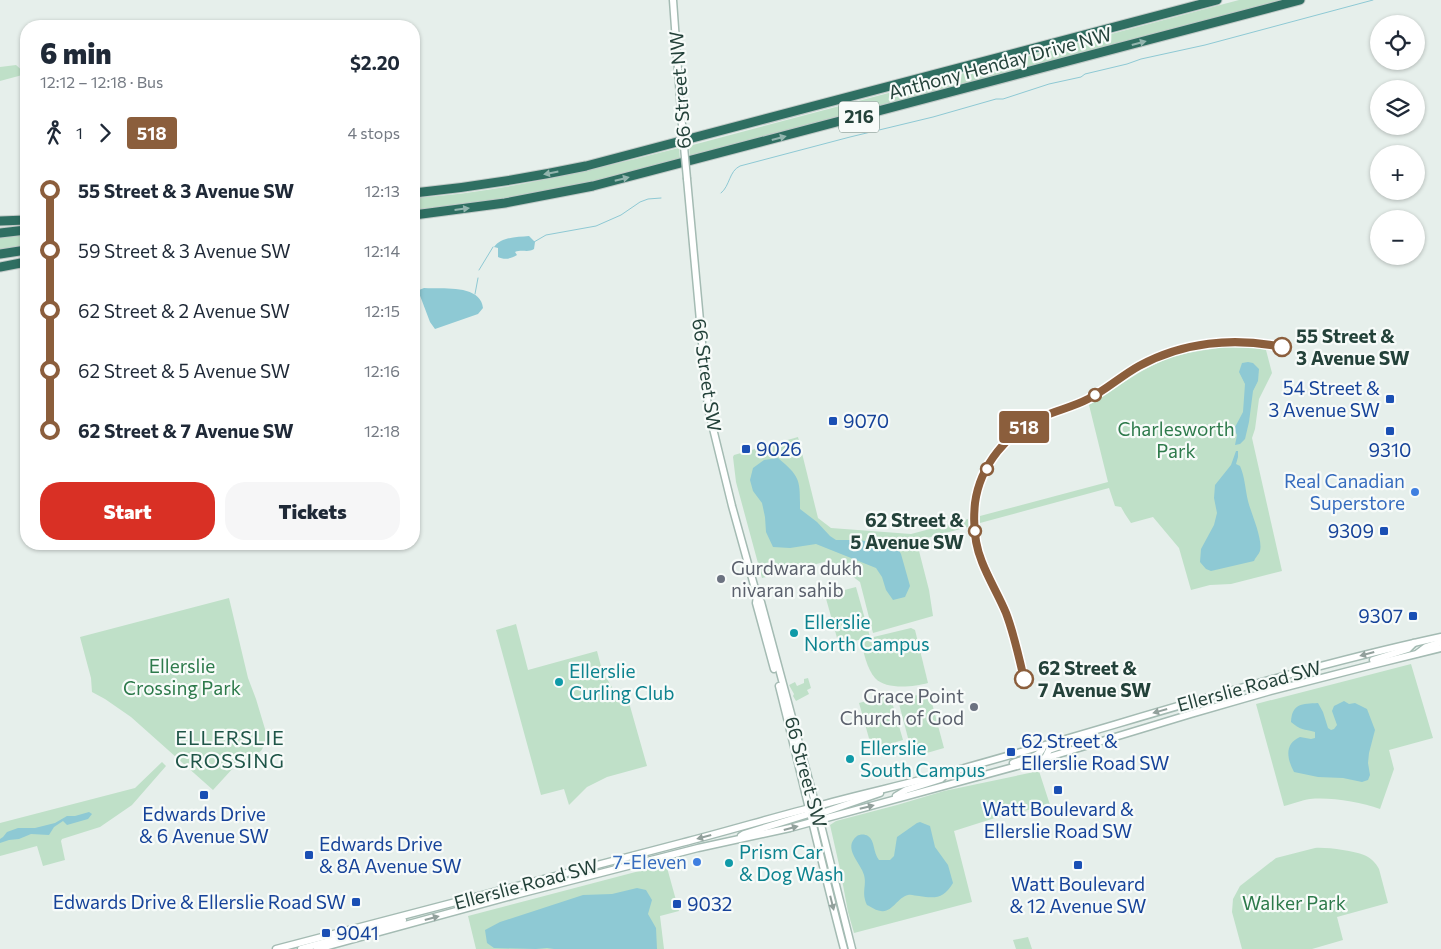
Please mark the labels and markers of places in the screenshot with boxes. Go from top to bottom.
place label: 55 Street & 3 Avenue SW [1296,324,1410,369]
marker: 55 Street & 3 Avenue SW [1272,337,1292,357]
place label: 54 Street & 3 Avenue SW [1268,376,1380,421]
unlabelled marker [1088,388,1102,402]
marker: 54 Street & 3 Avenue SW [1384,393,1396,405]
place label: 9070 [843,409,889,432]
marker: 9070 [827,415,839,427]
marker: 9310 [1384,425,1396,437]
place label: 9026 [756,437,802,460]
place label: 9310 [1369,438,1411,461]
marker: 9026 [740,443,752,455]
unlabelled marker [980,462,994,476]
place label: Real Canadian Superstore [1284,469,1405,514]
marker: Real Canadian Superstore [1409,486,1421,498]
place label: 62 Street & 5 Avenue SW [850,508,964,553]
place label: 9309 [1328,519,1374,542]
marker: 62 Street & 5 Avenue SW [968,524,982,538]
marker: 9309 [1378,525,1390,537]
place label: Gurdwara dukh nivaran sahib [731,556,862,601]
marker: Gurdwara dukh nivaran sahib [715,573,727,585]
place label: 9307 [1358,604,1403,627]
place label: Ellerslie North Campus [804,610,930,655]
marker: 9307 [1407,610,1419,622]
marker: Ellerslie North Campus [788,627,800,639]
place label: 62 Street & 7 Avenue SW [1038,656,1151,701]
place label: Ellerslie Curling Club [569,659,674,704]
marker: 62 Street & 7 Avenue SW [1014,669,1034,689]
marker: Ellerslie Curling Club [553,676,565,688]
place label: Grace Point Church of God [840,684,964,729]
marker: Grace Point Church of God [968,701,980,713]
place label: 62 Street & Ellerslie Road SW [1021,729,1169,774]
place label: Ellerslie South Campus [860,736,985,781]
marker: 62 Street & Ellerslie Road SW [1005,746,1017,758]
marker: Ellerslie South Campus [844,753,856,765]
marker: Watt Boulevard & Ellerslie Road SW [1052,784,1064,796]
marker: Edwards Drive & 6 Avenue SW [198,789,210,801]
place label: Watt Boulevard & Ellerslie Road SW [982,797,1134,842]
place label: Edwards Drive & 6 Avenue SW [139,802,269,847]
place label: Edwards Drive & 8A Avenue SW [319,832,462,877]
place label: Prism Car & Dog Wash [739,840,844,885]
marker: Edwards Drive & 8A Avenue SW [303,849,315,861]
place label: 7-Eleven [613,850,687,873]
marker: 7-Eleven [691,856,703,868]
marker: Prism Car & Dog Wash [723,857,735,869]
marker: Watt Boulevard & 12 Avenue SW [1072,859,1084,871]
place label: Watt Boulevard & 12 Avenue SW [1009,872,1147,917]
place label: Edwards Drive & Ellerslie Road SW [53,890,346,913]
place label: 9032 [687,892,732,915]
marker: Edwards Drive & Ellerslie Road SW [350,896,362,908]
marker: 9032 [671,898,683,910]
place label: 9041 [336,921,379,944]
marker: 9041 [320,927,332,939]

